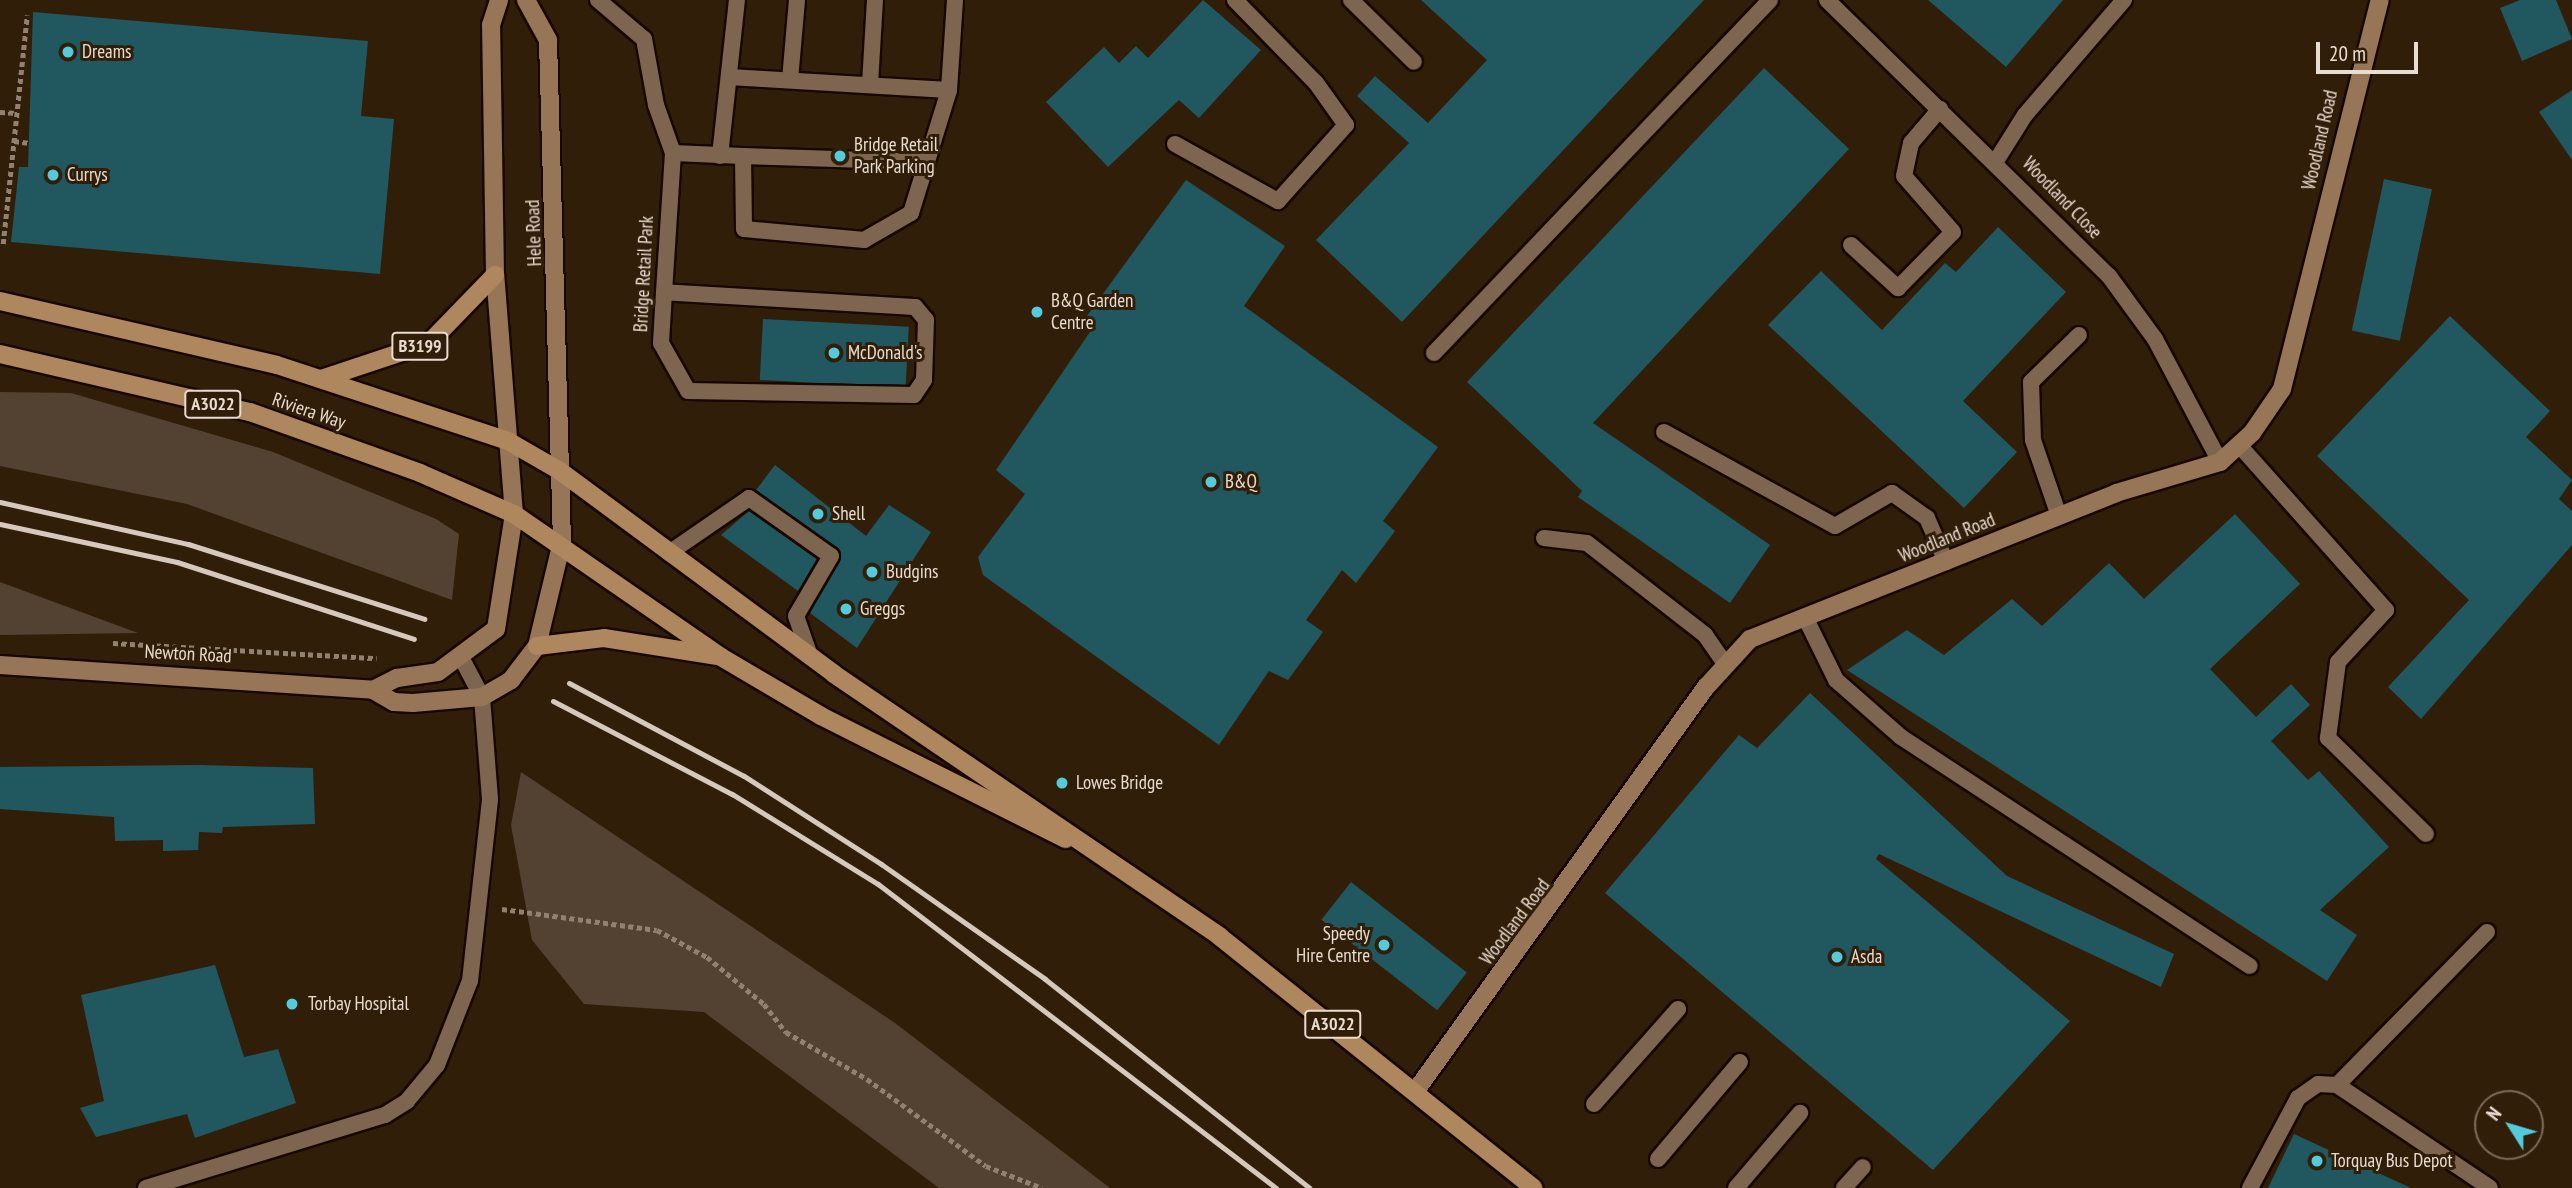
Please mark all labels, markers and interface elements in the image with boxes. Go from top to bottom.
scale bar [2320,28,2422,72]
text: 20 m [2329,40,2366,67]
place label: Dreams [82,41,131,63]
marker: Dreams [60,44,76,60]
street label: Woodland Road [2297,88,2343,192]
place label: Bridge Retail Park Parking [854,134,938,178]
marker: Bridge Retail Park Parking [832,148,848,164]
street label: Woodland Close [2017,152,2107,244]
place label: Currys [67,164,108,186]
marker: Currys [45,167,61,183]
street label: Hele Road [521,199,547,267]
street label: Bridge Retail Park [630,215,658,333]
place label: B&Q Garden Centre [1051,290,1133,334]
marker: B&Q Garden Centre [1029,304,1045,320]
road number: B3199 [390,332,450,360]
place label: McDonald's [848,342,923,364]
marker: McDonald's [826,345,842,361]
street label: Riviera Way [269,388,349,434]
road number: A3022 [183,390,243,418]
place label: B&Q [1225,471,1257,493]
marker: B&Q [1203,474,1219,490]
place label: Shell [832,503,865,525]
marker: Shell [810,506,826,522]
street label: Woodland Road [1896,508,1998,568]
place label: Budgins [886,561,939,583]
marker: Budgins [864,564,880,580]
place label: Greggs [860,598,905,620]
marker: Greggs [838,601,854,617]
street label: Newton Road [144,640,232,668]
place label: Lowes Bridge [1076,772,1163,794]
marker: Lowes Bridge [1054,775,1070,791]
street label: Woodland Road [1475,875,1555,969]
place label: Speedy Hire Centre [1296,923,1370,967]
marker: Speedy Hire Centre [1376,937,1392,953]
place label: Asda [1851,946,1882,968]
marker: Asda [1829,949,1845,965]
place label: Torbay Hospital [308,993,409,1015]
marker: Torbay Hospital [282,994,302,1014]
road number: A3022 [1303,1009,1363,1038]
north arrow [2474,1090,2544,1160]
text: N [2481,1102,2506,1125]
place label: Torquay Bus Depot [2331,1150,2453,1172]
marker: Torquay Bus Depot [2309,1153,2325,1169]

